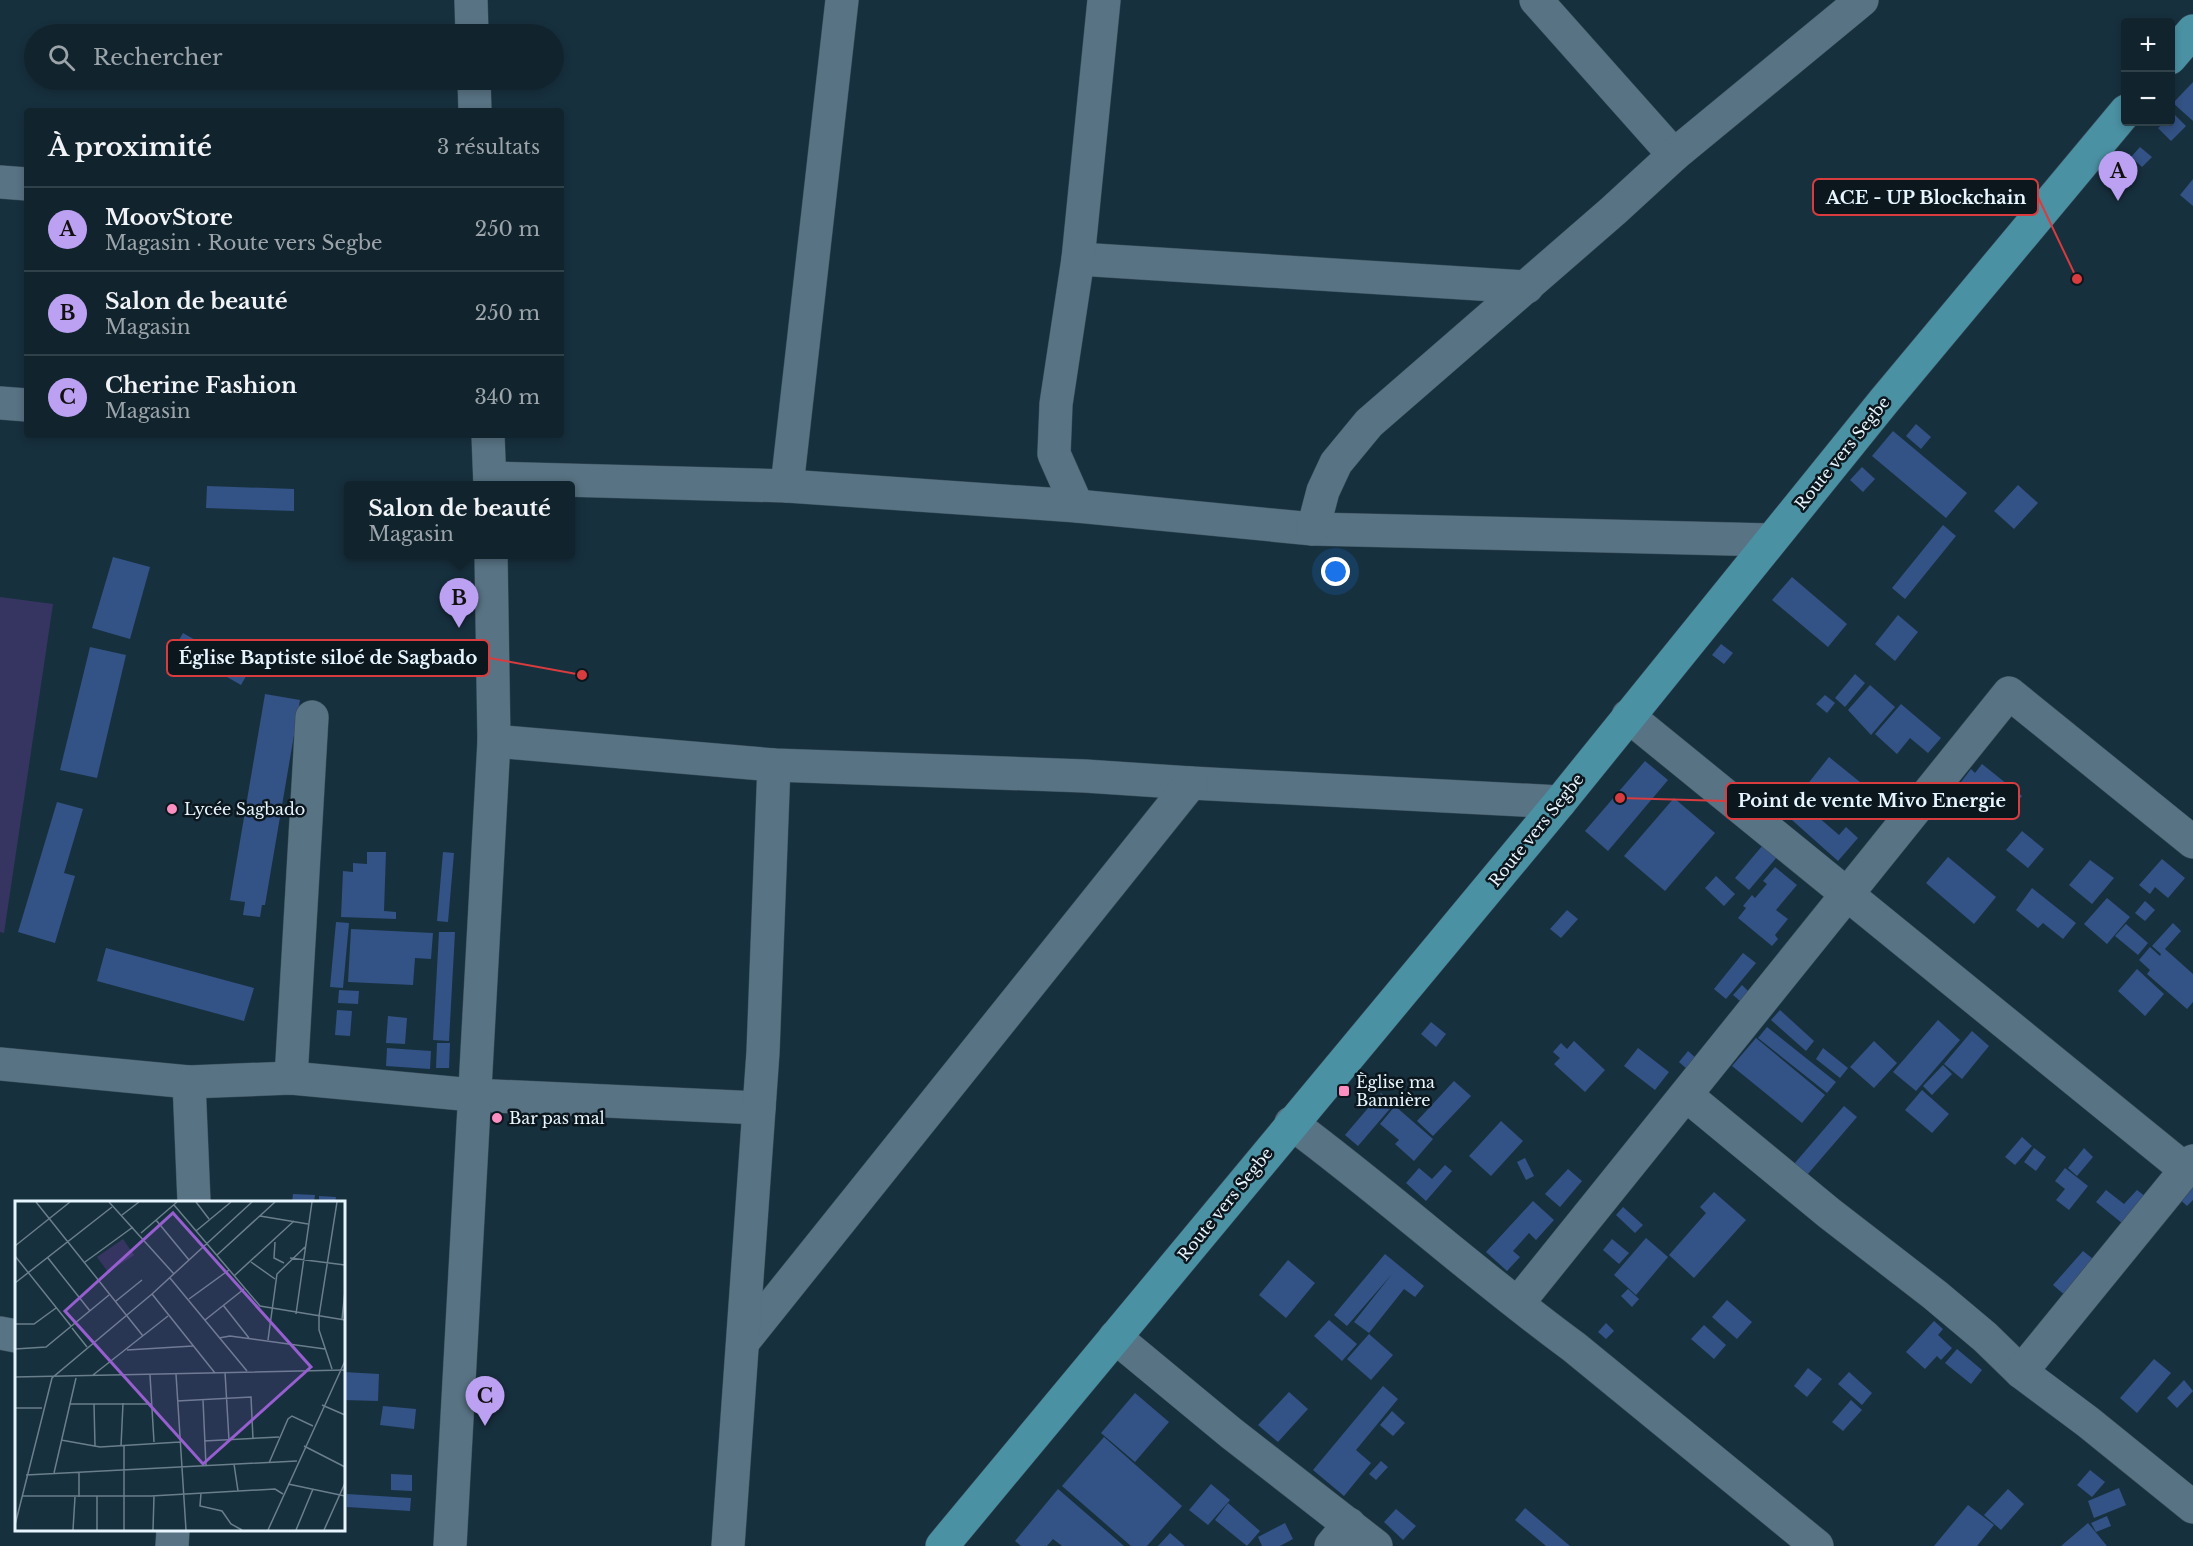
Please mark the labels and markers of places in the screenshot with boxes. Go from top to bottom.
pin: A [2098,152,2138,201]
callout: ACE - UP Blockchain [1813,179,2038,215]
pin: B [440,578,478,628]
callout: Église Baptiste siloé de Sagbado [167,640,489,676]
callout: Point de vente Mivo Energie [1726,783,2019,819]
place label: Lycée Sagbado [184,799,305,819]
marker: Lycée Sagbado [165,802,179,816]
place label: Èglise ma Bannière [1356,1072,1435,1110]
marker: Èglise ma Bannière [1337,1084,1351,1098]
place label: Bar pas mal [509,1108,605,1128]
marker: Bar pas mal [490,1111,504,1125]
pin: C [466,1376,504,1426]

